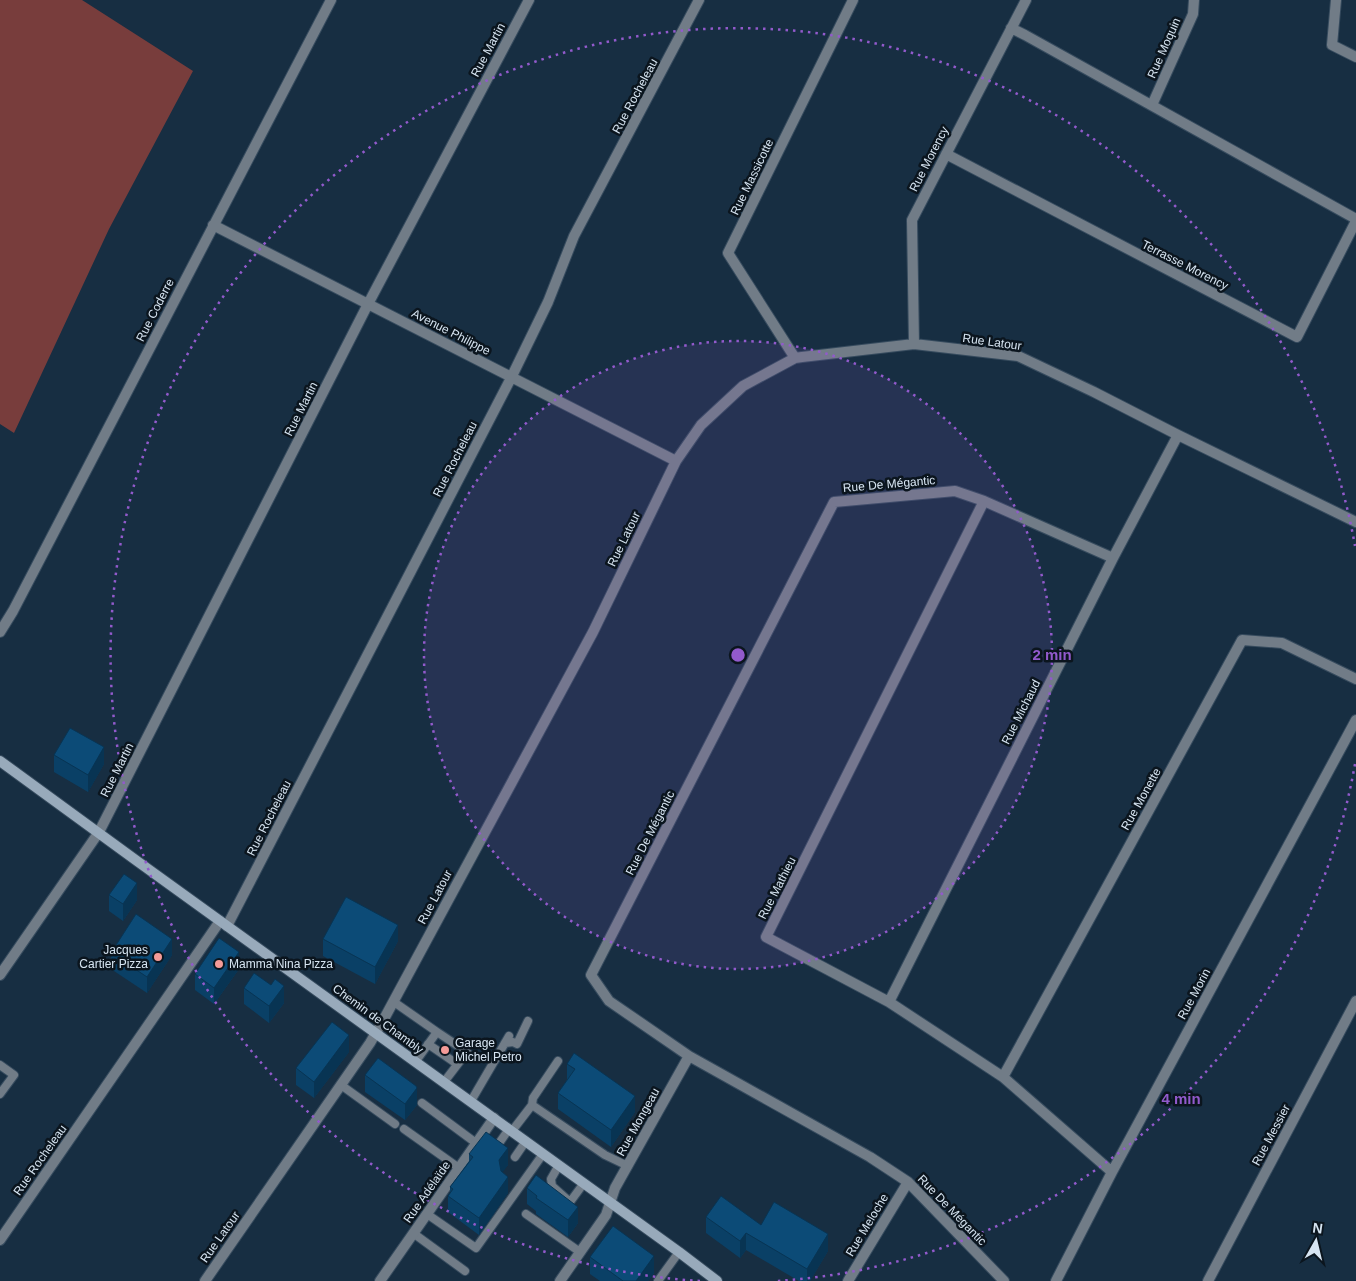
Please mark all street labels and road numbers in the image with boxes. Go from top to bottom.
street label: Rue Moquin [1144,16,1184,80]
street label: Rue Martin [468,21,508,79]
street label: Rue Rocheleau [609,56,661,136]
street label: Rue Morency [907,124,951,194]
street label: Rue Massicotte [728,136,777,217]
street label: Terrasse Morency [1139,237,1231,293]
street label: Rue Coderre [133,276,177,344]
street label: Avenue Philippe [409,306,493,358]
street label: Rue Latour [962,331,1022,353]
street label: Rue Martin [281,380,321,438]
street label: Rue Rocheleau [430,419,480,499]
street label: Rue De Mégantic [842,473,936,495]
street label: Rue Latour [605,509,643,569]
street label: Rue Michaud [999,677,1043,747]
street label: Rue Martin [97,741,137,799]
street label: Rue Monette [1118,765,1164,832]
street label: Rue Rocheleau [244,778,294,858]
street label: Rue De Mégantic [623,789,677,877]
street label: Rue Mathieu [755,855,799,921]
street label: Rue Latour [415,867,455,926]
street label: Rue Morin [1175,966,1213,1022]
street label: Chemin de Chambly [330,981,426,1057]
street label: Rue Mongeau [614,1086,662,1158]
street label: Rue Messier [1249,1102,1293,1168]
street label: Rue Rocheleau [11,1122,69,1198]
street label: Rue Adélaïde [401,1158,454,1226]
street label: Rue De Mégantic [915,1172,989,1248]
street label: Rue Meloche [843,1191,891,1259]
street label: Rue Latour [197,1209,243,1265]

